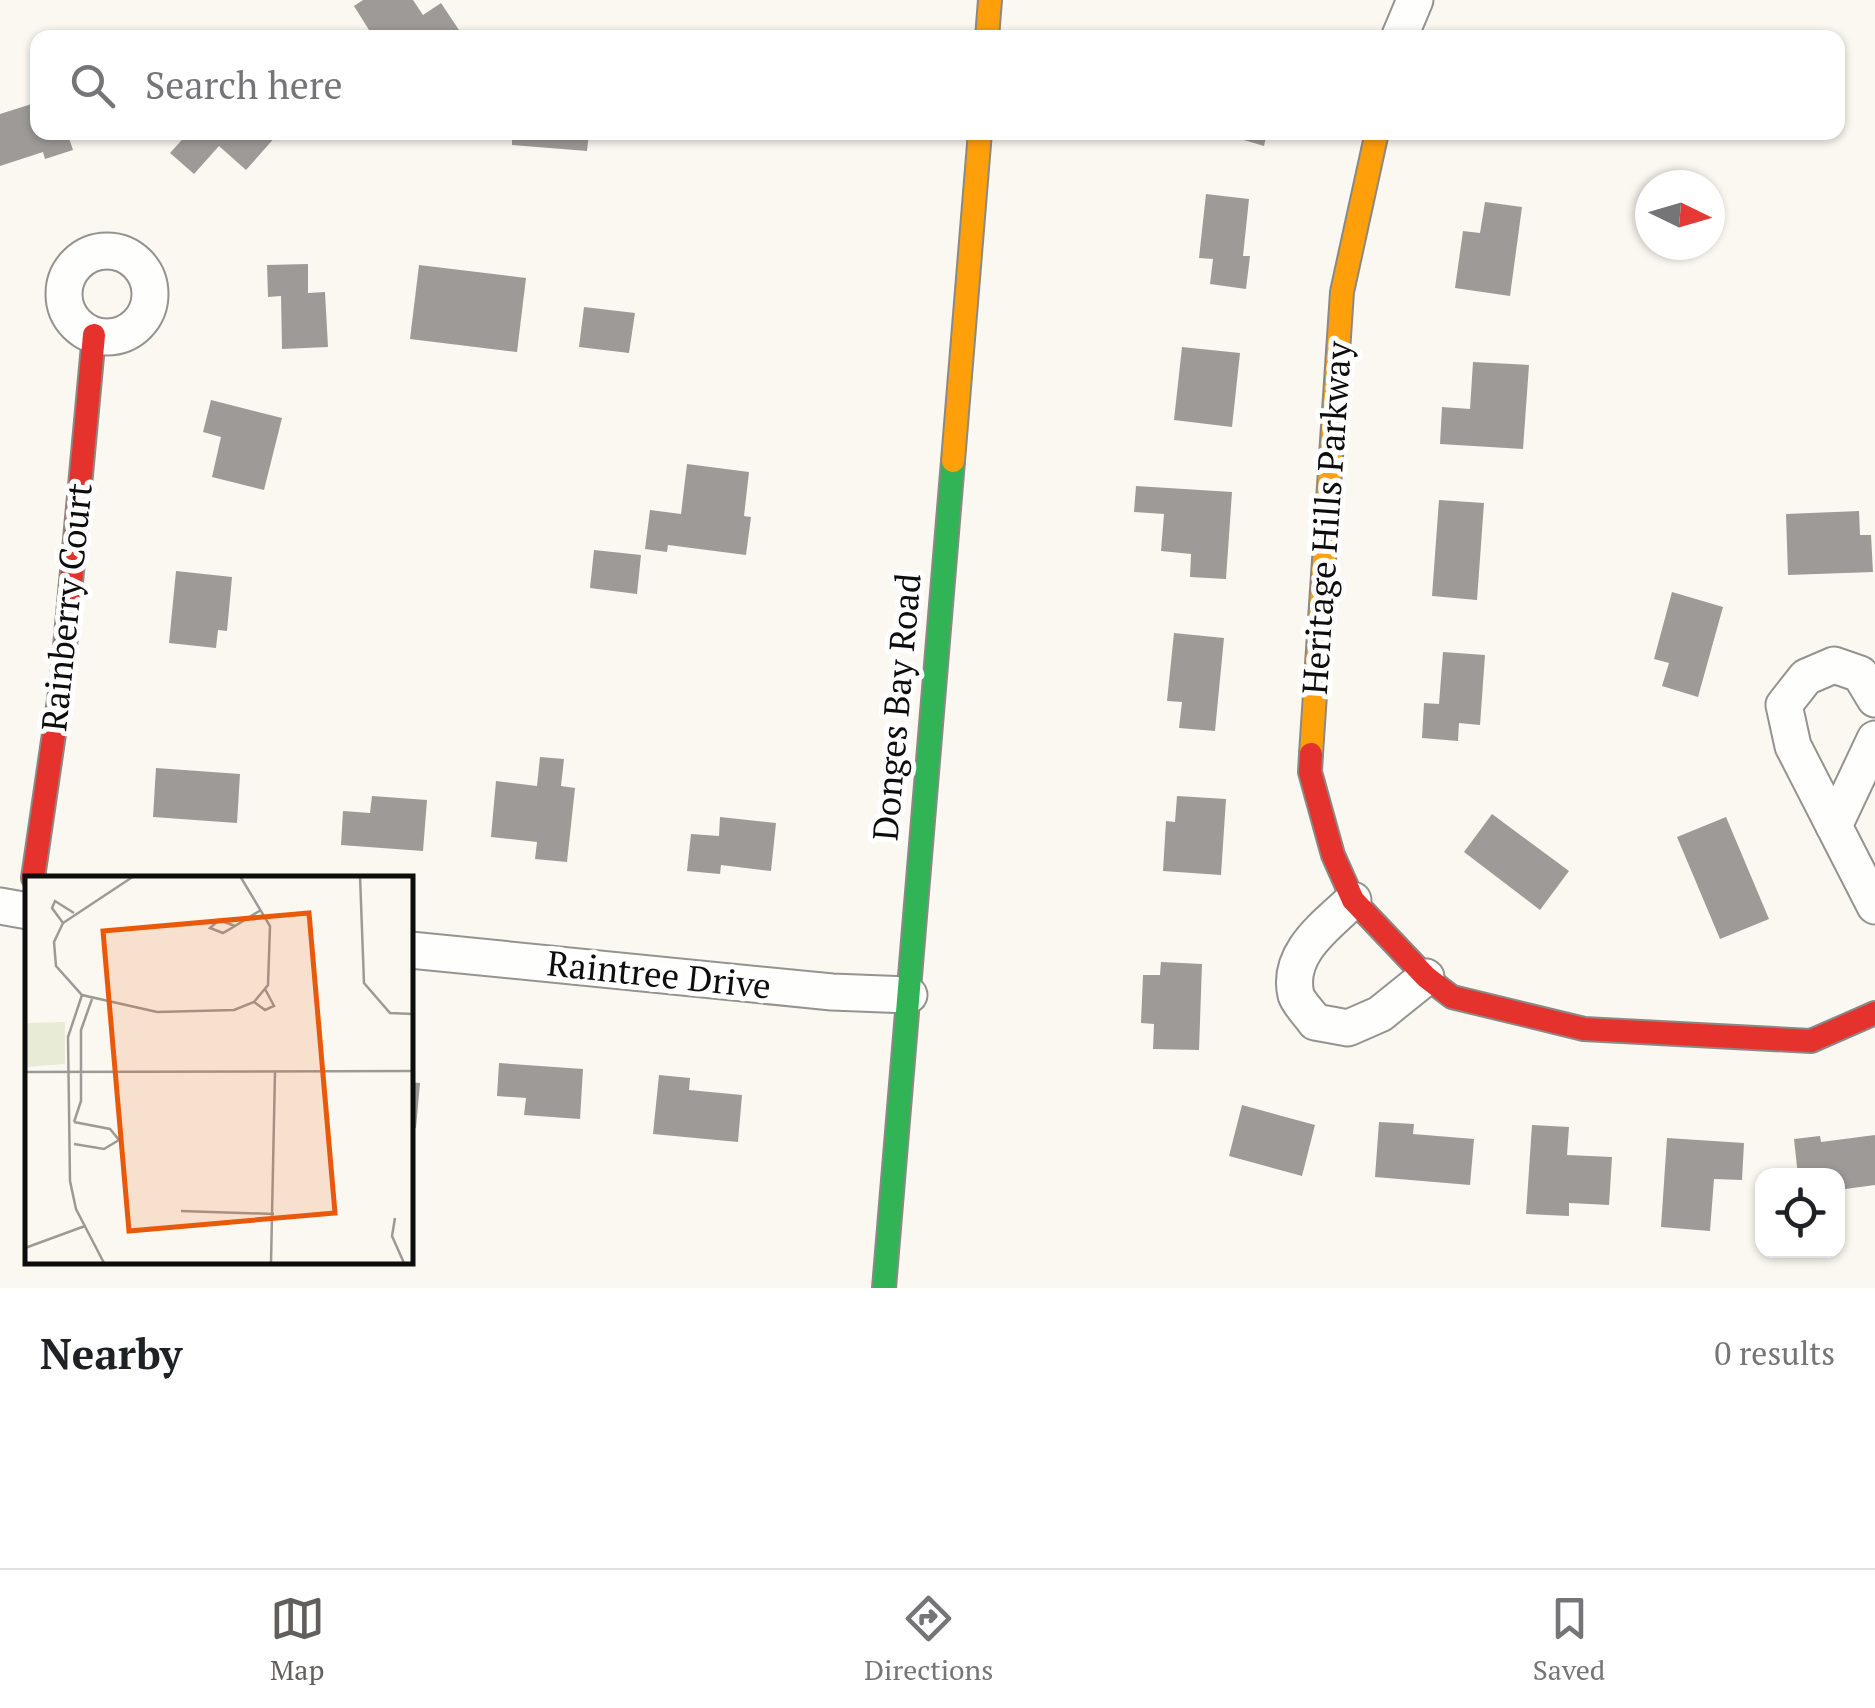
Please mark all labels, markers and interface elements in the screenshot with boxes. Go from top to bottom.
search box [30,30,1845,140]
icon: search [65,58,120,113]
text: Search here [145,60,343,110]
north arrow [1635,170,1725,260]
street label: Heritage Hills Parkway [1291,339,1361,696]
street label: Rainberry Court [30,481,102,733]
street label: Donges Bay Road [861,571,931,842]
inset map [25,876,412,1263]
street label: Raintree Drive [545,939,773,1009]
map controls [1755,1168,1845,1258]
button: locate [1755,1168,1845,1258]
text: Nearby [40,1325,182,1381]
text: 0 results [1714,1332,1835,1374]
tab: Map [270,1591,325,1688]
tab: Directions [864,1591,993,1688]
tab: Saved [1533,1591,1605,1688]

